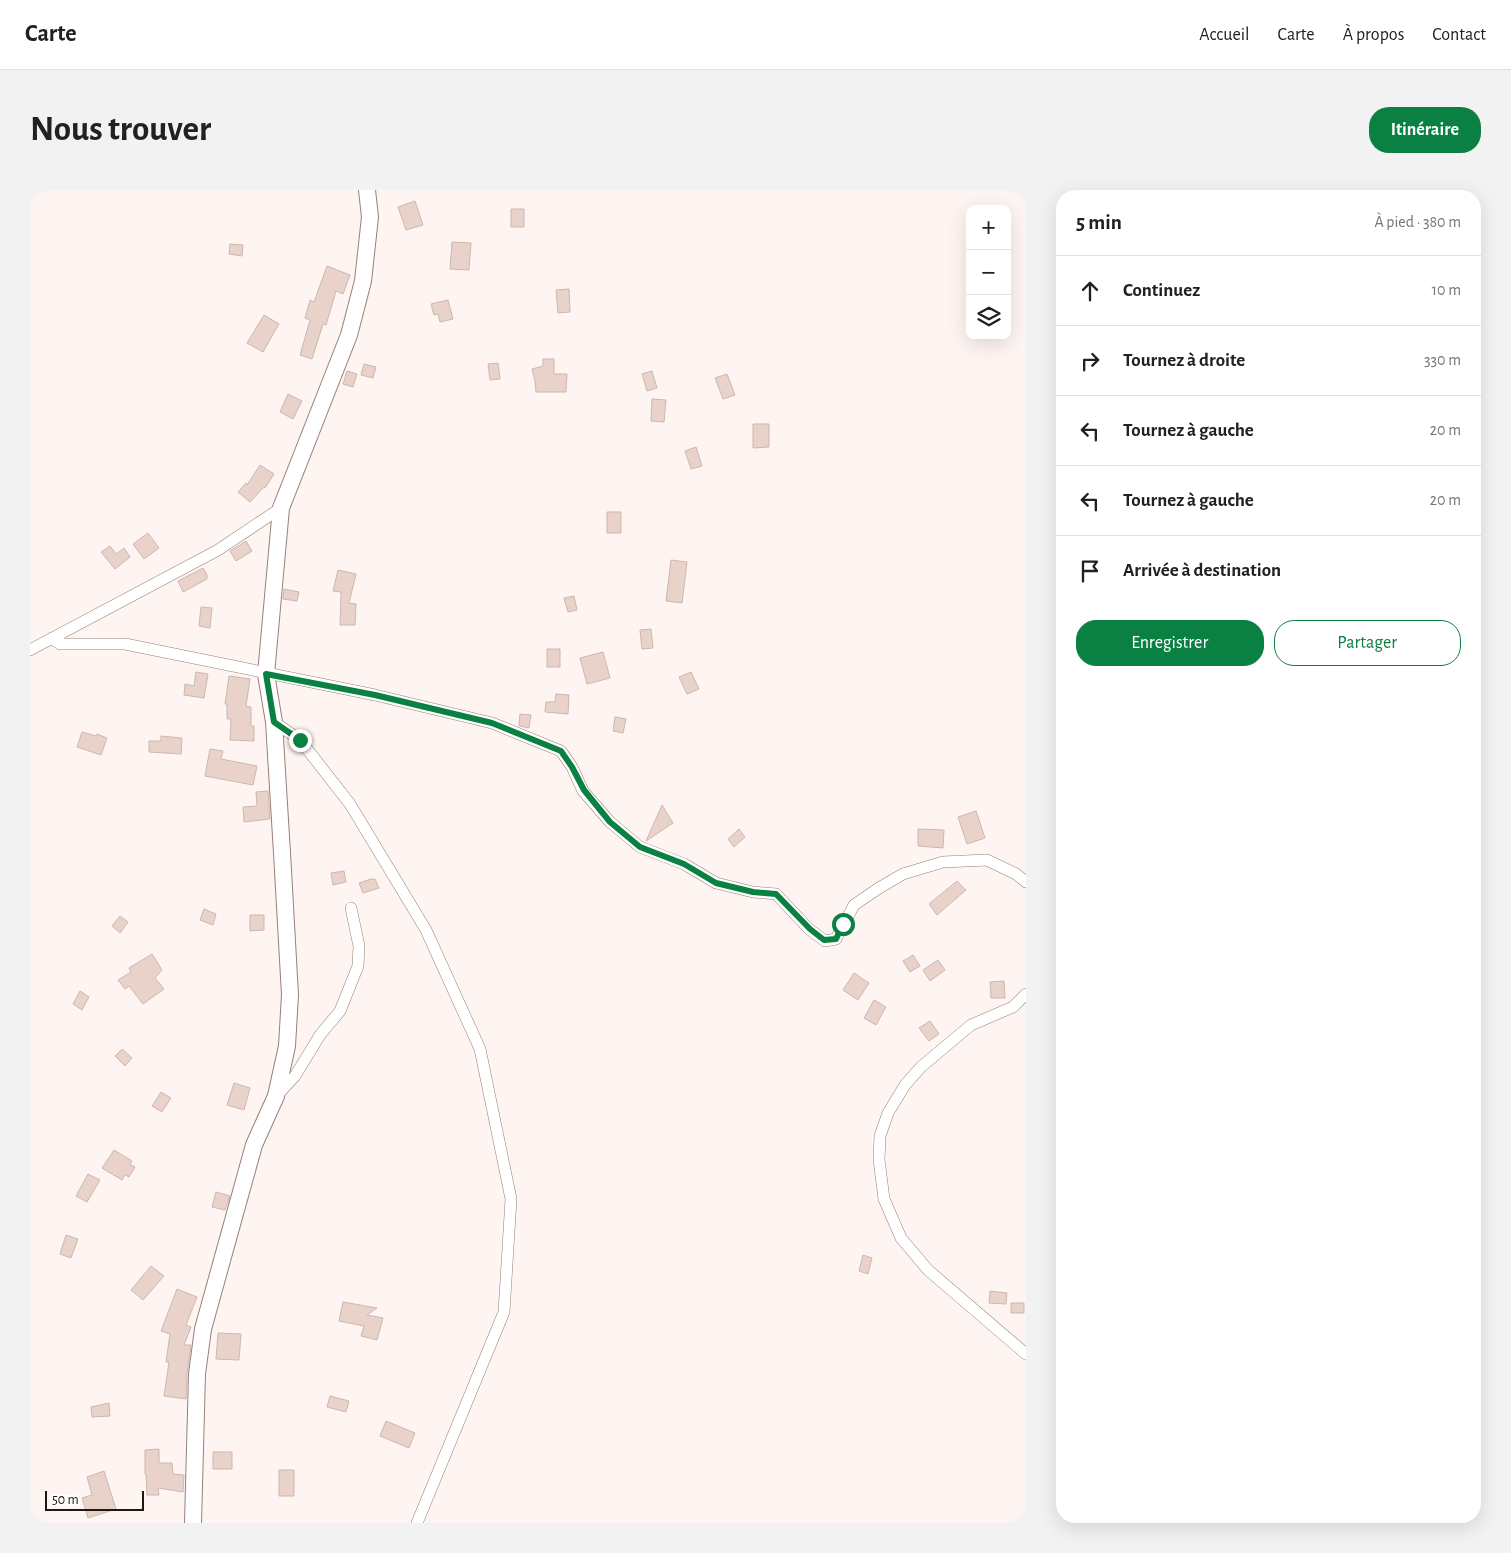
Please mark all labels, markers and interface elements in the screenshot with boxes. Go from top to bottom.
text: Carte [25,22,77,46]
text: Accueil [1199,26,1250,44]
text: Carte [1278,26,1315,44]
text: À propos [1343,26,1404,44]
text: Contact [1432,26,1486,44]
button: Itinéraire [1369,107,1481,153]
text: Nous trouver [30,112,211,147]
map controls [966,205,1011,340]
button: + [966,205,1011,250]
text: 5 min [1076,212,1122,233]
text: À pied · 380 m [1374,214,1461,230]
button: − [966,250,1011,295]
icon: ahead [1076,277,1104,305]
text: Continuez [1123,281,1200,300]
text: 10 m [1432,282,1461,298]
button: layers [966,295,1011,340]
icon: right [1076,347,1104,375]
text: Tournez à droite [1123,351,1245,370]
text: 330 m [1424,352,1461,368]
icon: left [1076,417,1104,445]
text: Tournez à gauche [1123,421,1254,440]
text: 20 m [1430,422,1461,438]
icon: left [1076,487,1104,515]
text: Tournez à gauche [1123,491,1254,510]
text: 20 m [1430,492,1461,508]
icon: arrive [1076,557,1104,585]
text: Arrivée à destination [1123,561,1281,580]
button: Enregistrer [1076,620,1264,666]
button: Partager [1274,620,1461,666]
route end [289,729,312,752]
route start [832,913,855,936]
scale bar [45,1488,144,1511]
text: 50 m [52,1493,79,1507]

